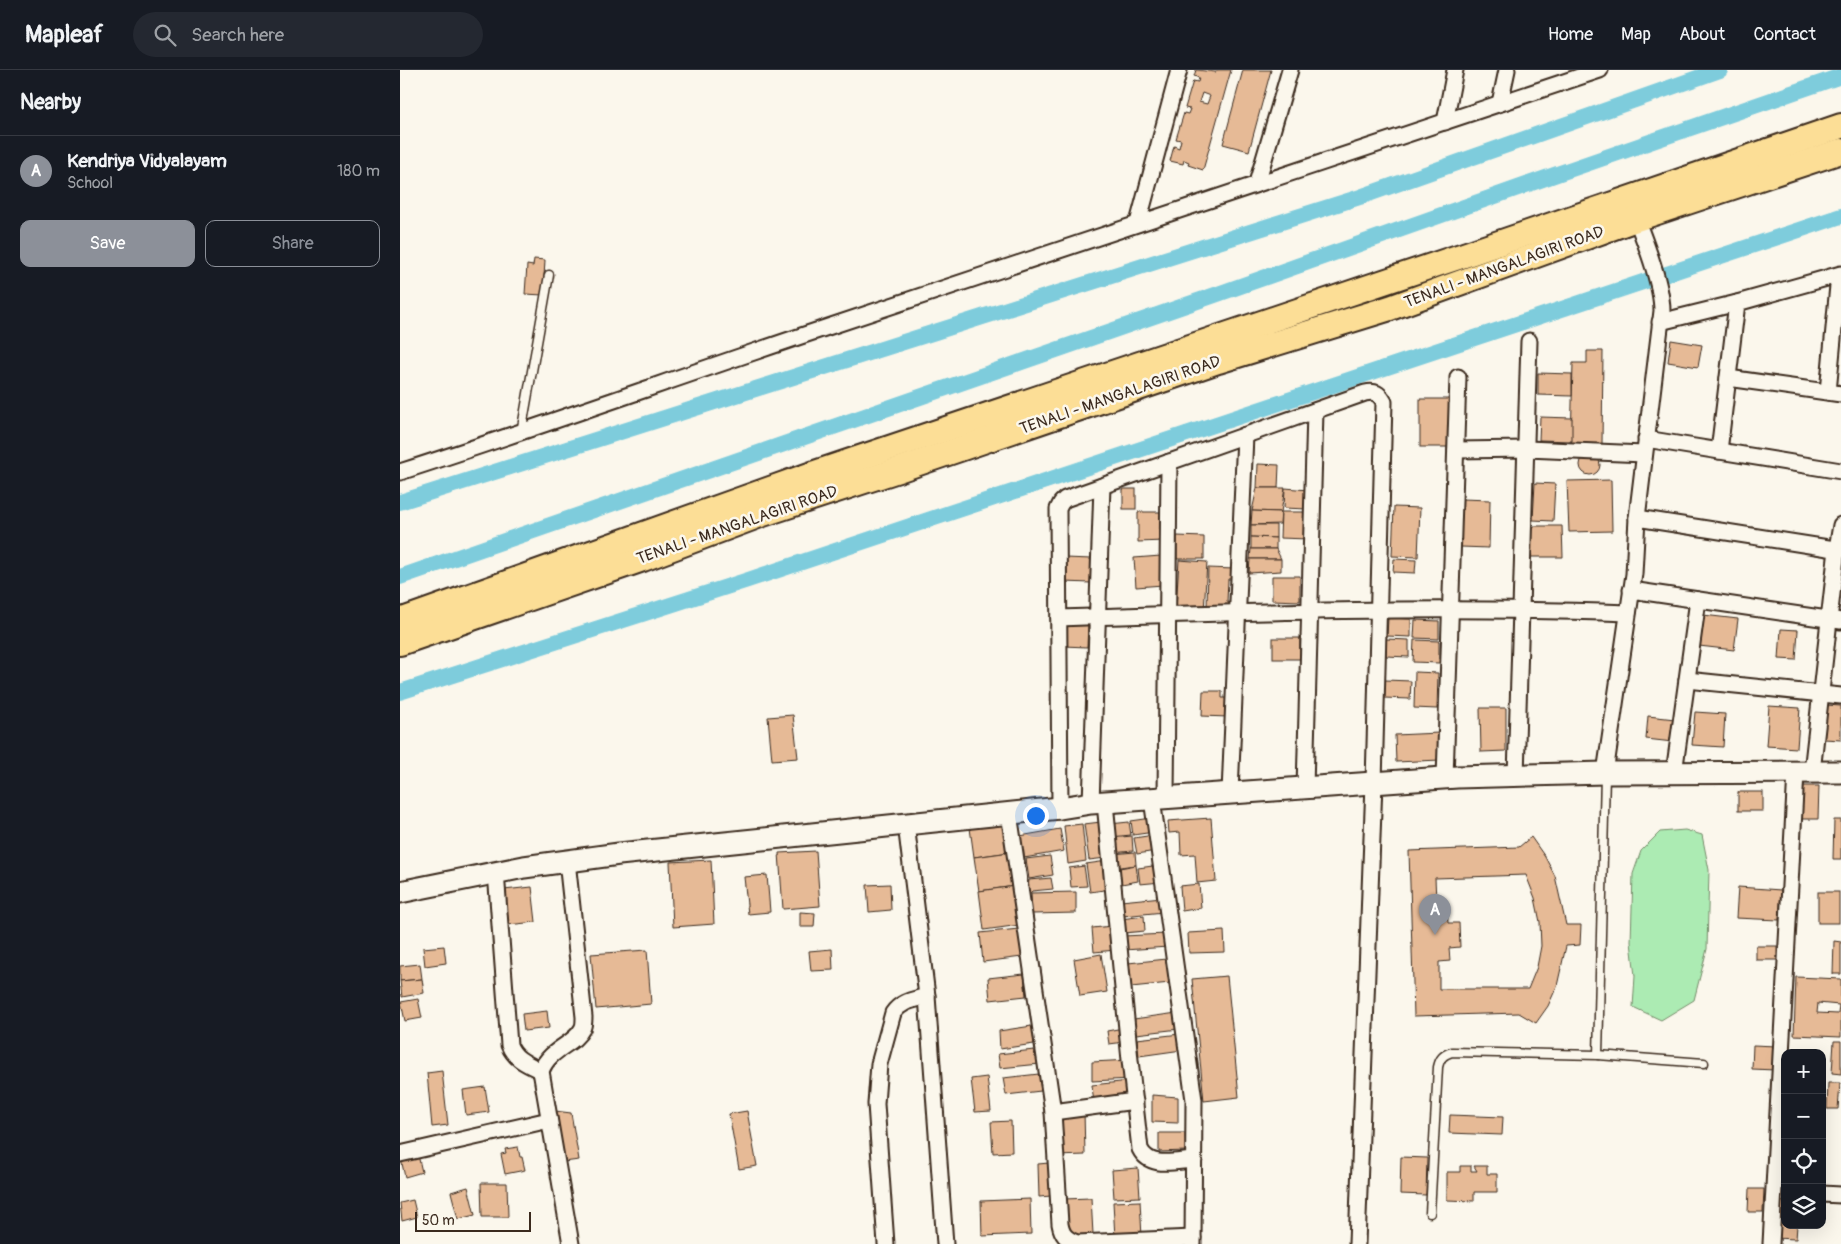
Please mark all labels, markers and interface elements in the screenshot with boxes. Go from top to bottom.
search box [133,12,483,57]
text: Mapleaf [25,20,103,49]
icon: search [151,21,179,49]
text: Search here [191,23,284,47]
text: Home [1548,23,1593,46]
text: Map [1621,23,1651,46]
text: About [1679,23,1725,46]
text: Contact [1753,23,1816,46]
text: Nearby [20,89,81,116]
text: Kendriya Vidyalayam [67,149,227,173]
text: A [31,161,41,181]
text: 180 m [337,161,380,181]
text: School [67,173,113,193]
button: Save [20,220,195,267]
button: Share [205,220,380,267]
street label: TENALI - MANGALAGIRI ROAD [1401,221,1607,313]
street label: TENALI - MANGALAGIRI ROAD [1017,351,1223,439]
street label: TENALI - MANGALAGIRI ROAD [634,481,840,569]
your location [1023,803,1049,829]
pin: A [1419,894,1451,935]
map controls [1781,1049,1826,1229]
button: + [1781,1049,1826,1094]
button: − [1781,1094,1826,1139]
button: locate [1781,1139,1826,1184]
button: layers [1781,1184,1826,1229]
scale bar [415,1209,531,1232]
text: 50 m [422,1212,455,1229]

